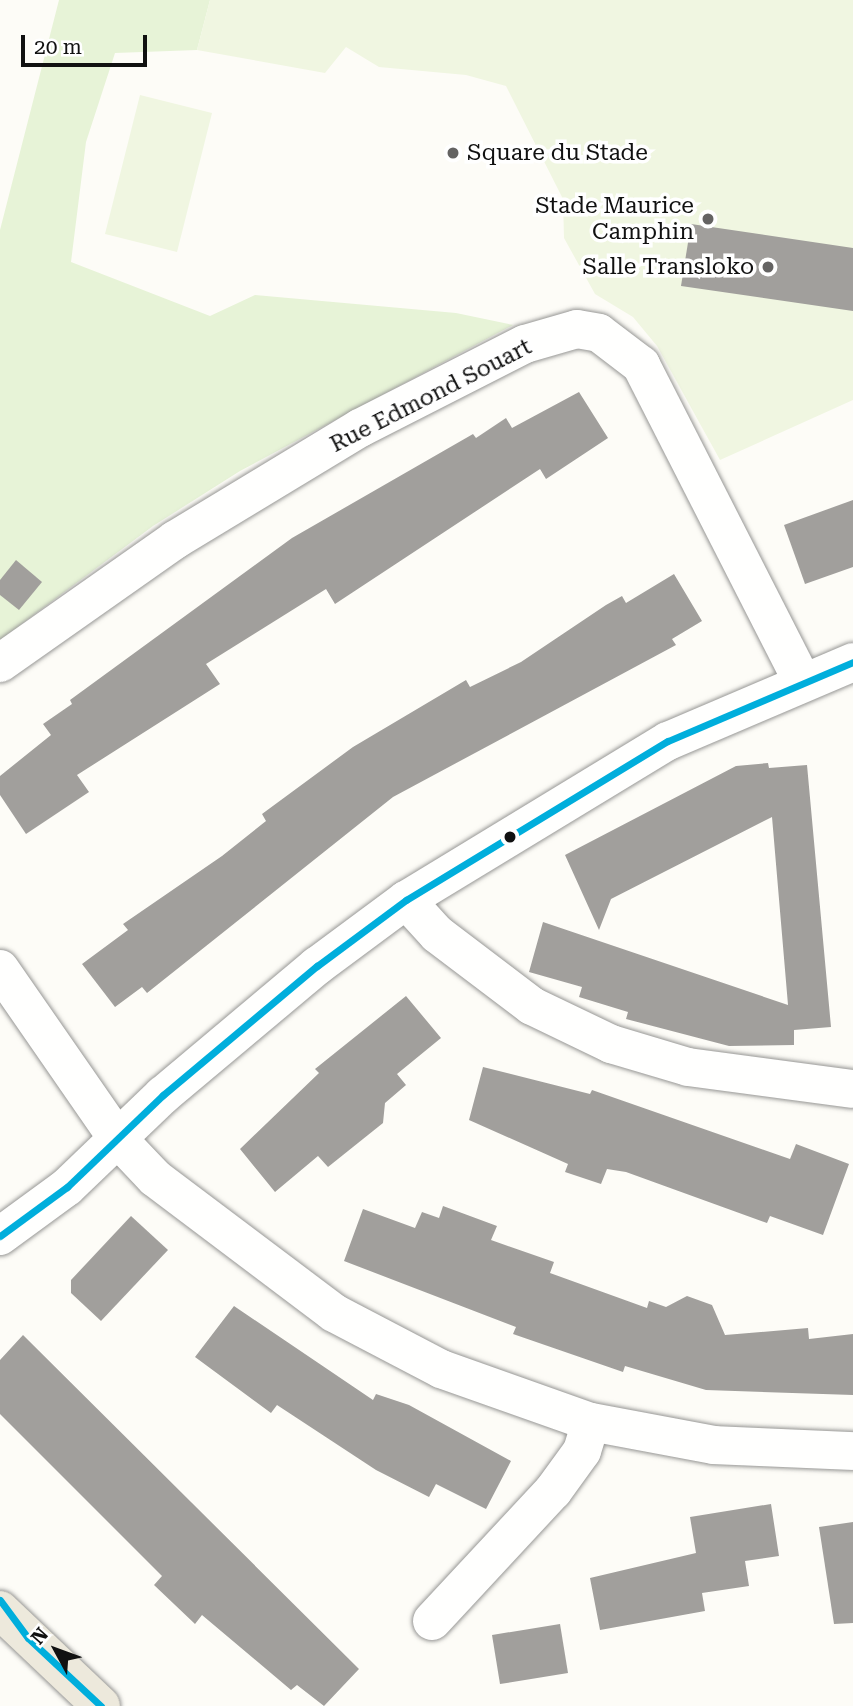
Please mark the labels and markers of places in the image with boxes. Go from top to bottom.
place label: Square du Stade [467,139,648,167]
marker: Square du Stade [445,145,461,161]
place label: Stade Maurice Camphin [535,192,694,246]
marker: Stade Maurice Camphin [700,211,716,227]
place label: Salle Transloko [583,253,754,281]
marker: Salle Transloko [760,259,776,275]
unlabelled marker [503,830,517,844]

